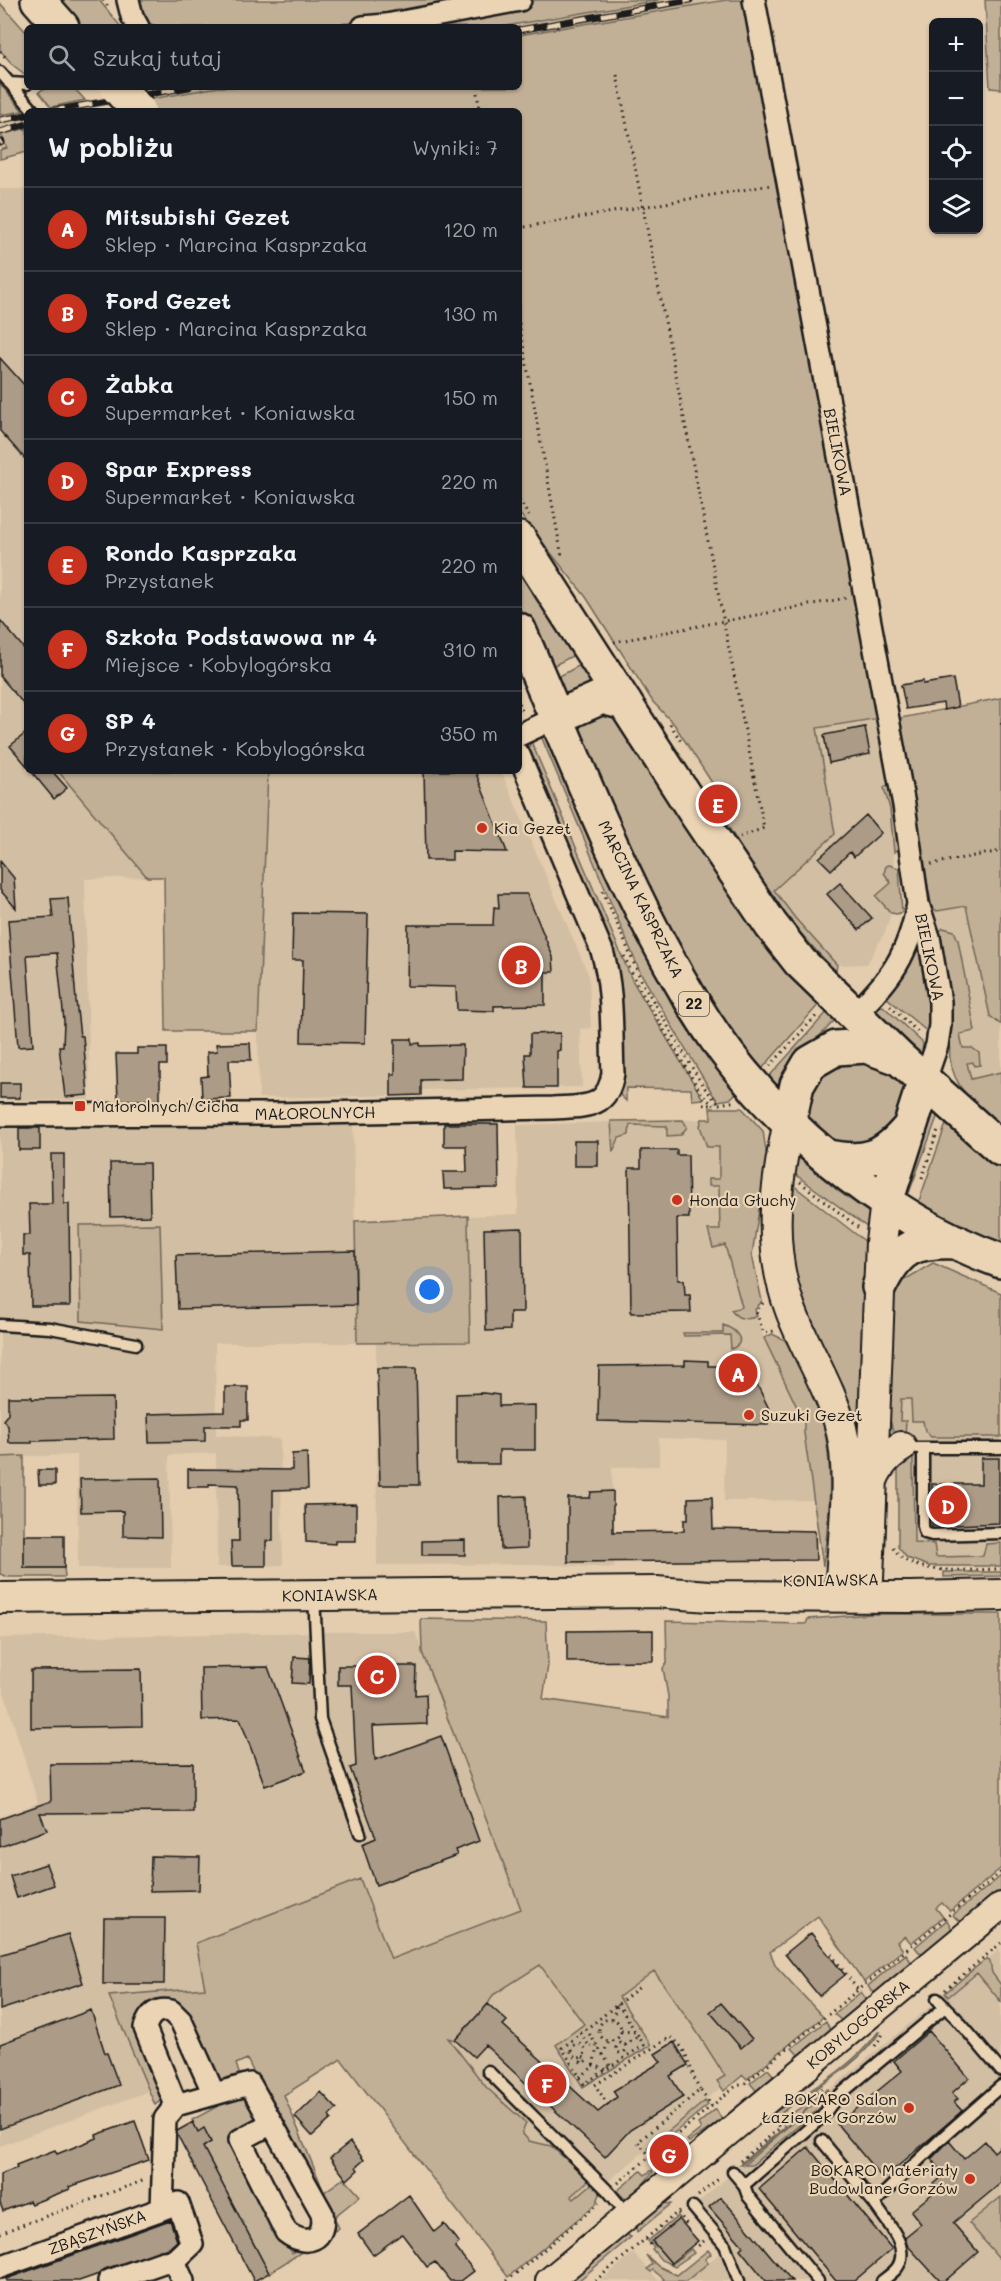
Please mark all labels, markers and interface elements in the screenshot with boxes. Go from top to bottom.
map controls [929,18,983,234]
button: + [929,18,983,72]
search box [24,24,522,90]
icon: search [45,41,78,74]
text: Szukaj tutaj [93,43,222,72]
button: − [929,72,983,126]
button: locate [929,126,983,180]
text: W pobliżu [48,130,174,164]
text: Wyniki: 7 [412,134,498,160]
button: layers [929,180,983,234]
text: Mitsubishi Gezet [105,202,290,231]
text: A [61,216,74,242]
text: 120 m [443,216,498,242]
text: Sklep · Marcina Kasprzaka [105,231,368,257]
text: Ford Gezet [105,286,231,315]
text: B [61,300,74,326]
text: 130 m [443,300,498,326]
text: Sklep · Marcina Kasprzaka [105,315,368,341]
text: Żabka [105,370,174,399]
text: C [60,384,75,410]
text: 150 m [443,384,498,410]
text: Supermarket · Koniawska [105,399,356,425]
street label: BIELIKOWA [820,406,857,498]
text: Spar Express [105,454,252,483]
text: D [60,468,75,494]
text: 220 m [441,468,498,494]
text: Supermarket · Koniawska [105,483,356,509]
text: Rondo Kasprzaka [105,538,297,567]
text: E [61,552,74,578]
text: 220 m [441,552,498,578]
text: Przystanek [105,567,214,593]
text: Szkoła Podstawowa nr 4 [105,622,377,651]
text: F [61,636,74,662]
text: 310 m [443,636,498,662]
text: Miejsce · Kobylogórska [105,651,332,677]
text: SP 4 [105,706,156,735]
text: G [60,720,75,746]
text: 350 m [440,720,498,746]
text: Przystanek · Kobylogórska [105,735,366,761]
pin: E [698,782,738,826]
street label: MARCINA KASPRZAKA [594,816,689,981]
place label: Kia Gezet [494,817,571,838]
marker: Kia Gezet [475,821,489,835]
street label: BIELIKOWA [911,911,950,1003]
pin: B [502,942,540,988]
road number: 22 [679,992,709,1016]
place label: Małorolnych/Cicha [92,1095,240,1116]
marker: Małorolnych/Cicha [73,1099,87,1113]
street label: MAŁOROLNYCH [254,1101,376,1124]
place label: Honda Głuchy [689,1189,796,1210]
marker: Honda Głuchy [670,1193,684,1207]
your location [415,1275,444,1304]
pin: A [718,1350,758,1396]
place label: Suzuki Gezet [761,1404,863,1425]
marker: Suzuki Gezet [742,1408,756,1422]
pin: D [928,1482,968,1528]
street label: KONIAWSKA [783,1568,879,1591]
street label: KONIAWSKA [282,1583,378,1606]
pin: C [358,1652,397,1698]
street label: KOBYLOGÓRSKA [802,1974,914,2073]
pin: F [528,2062,566,2106]
place label: BOKARO Salon Łazienek Gorzów [762,2088,897,2127]
marker: BOKARO Salon Łazienek Gorzów [902,2101,916,2115]
pin: G [650,2132,688,2176]
place label: BOKARO Materiały Budowlane Gorzów [809,2159,958,2198]
marker: BOKARO Materiały Budowlane Gorzów [963,2172,977,2186]
street label: ZBĄSZYŃSKA [45,2204,149,2259]

